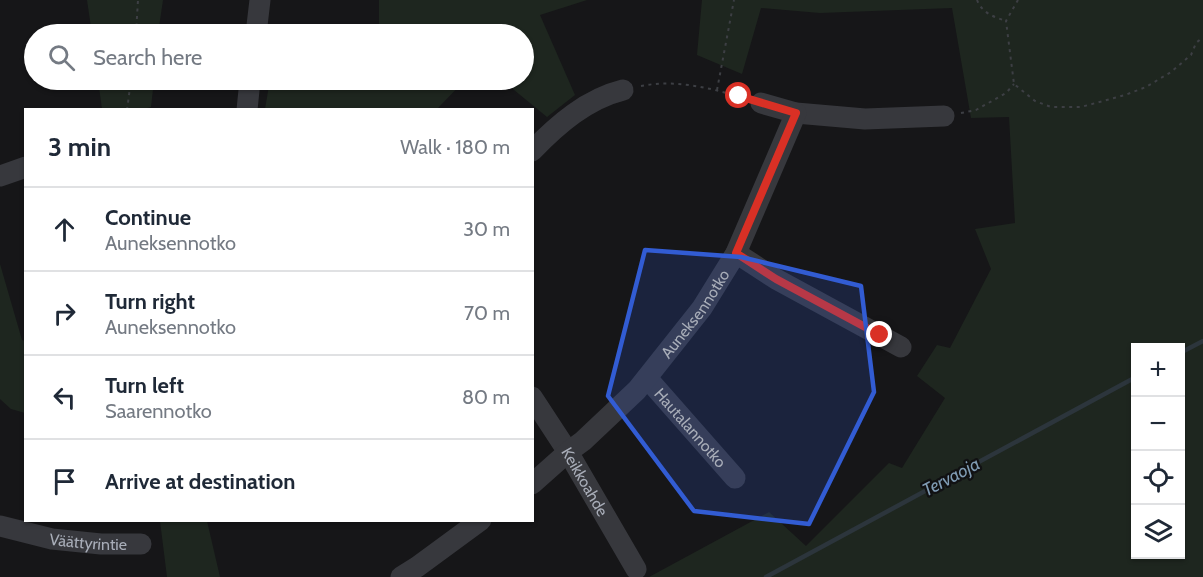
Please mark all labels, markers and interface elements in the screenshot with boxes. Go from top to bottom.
search box [24,24,534,90]
icon: search [45,41,78,74]
text: Search here [93,44,202,71]
route start [725,82,751,108]
text: 3 min [48,131,111,163]
text: Walk · 180 m [400,135,510,159]
text: Continue [105,204,191,231]
icon: ahead [48,213,81,246]
text: 30 m [463,217,510,241]
text: Auneksennotko [105,231,236,255]
street label: Auneksennotko [657,266,733,362]
text: Turn right [105,288,195,315]
icon: right [48,297,81,330]
text: 70 m [464,301,510,325]
text: Auneksennotko [105,315,236,339]
route end [866,321,892,347]
map controls [1131,343,1185,559]
button: + [1131,343,1185,397]
text: Turn left [105,372,184,399]
icon: left [48,381,81,414]
street label: Hautalannotko [651,384,731,471]
text: 80 m [462,385,510,409]
button: − [1131,397,1185,451]
text: Saarennotko [105,399,212,423]
street label: Keikkoahde [558,444,613,519]
button: locate [1131,451,1185,505]
water label: Tervaoja [918,453,984,501]
icon: arrive [48,465,81,498]
text: Arrive at destination [105,468,295,495]
button: layers [1131,505,1185,559]
street label: Väättyrintie [49,529,127,554]

